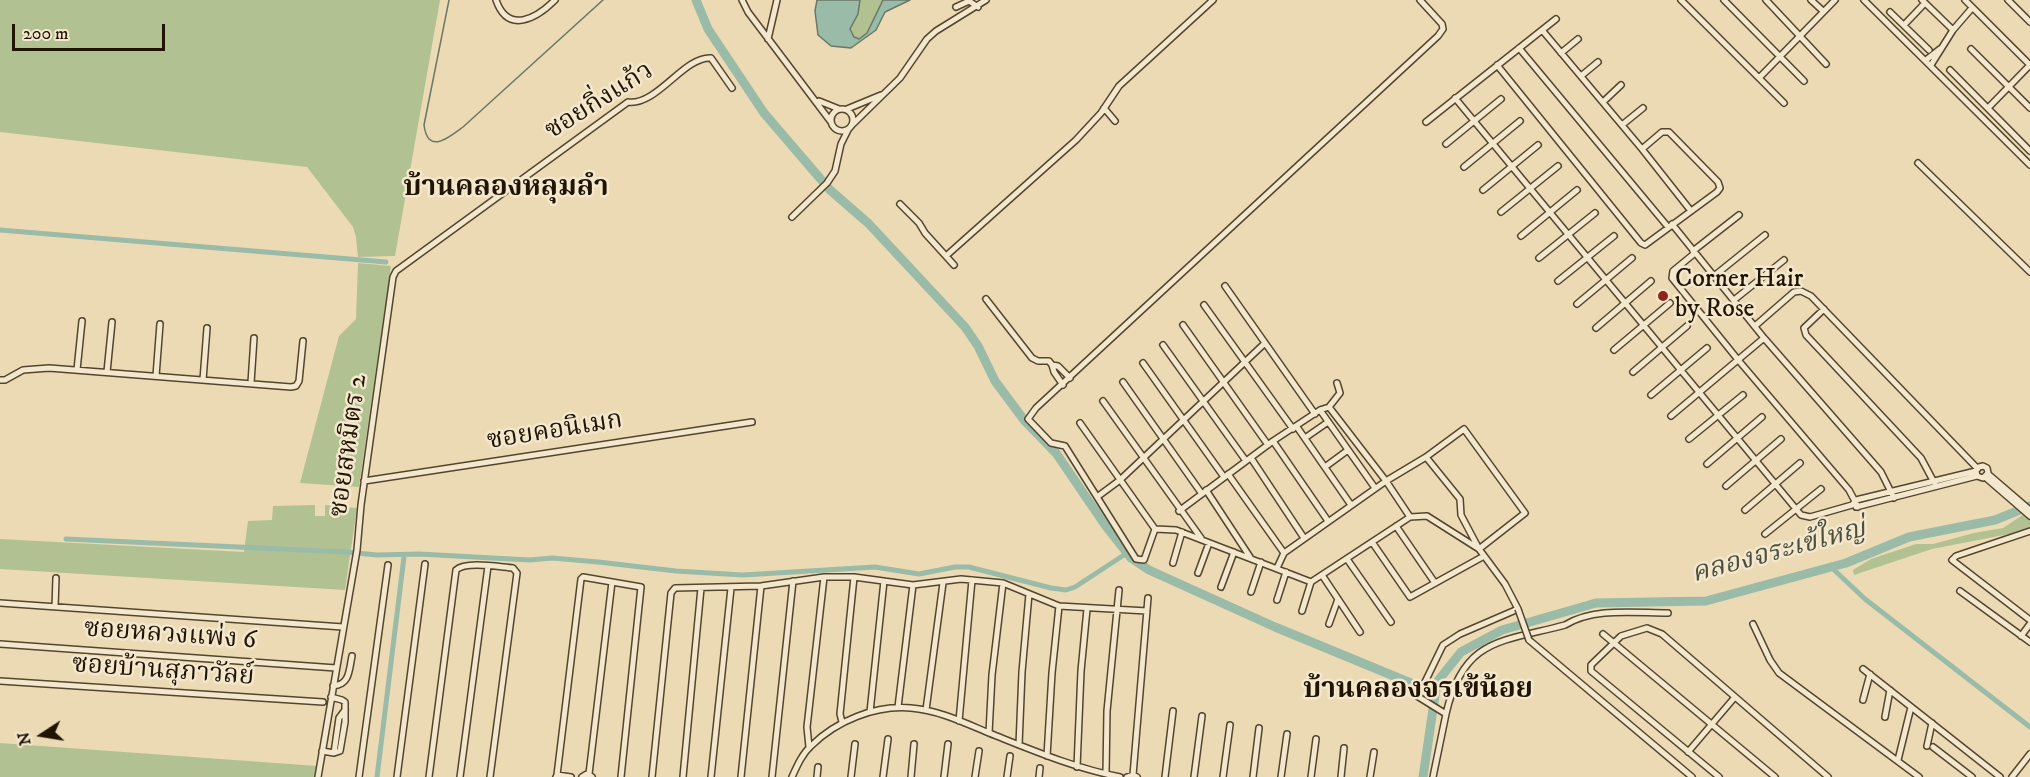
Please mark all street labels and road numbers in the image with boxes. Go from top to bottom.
street label: ซอยกิ่งแก้ว [540,57,660,147]
street label: ซอยสหมิตร 2 [325,373,375,519]
street label: ซอยคอนิเมก [485,406,625,458]
street label: ซอยหลวงแพ่ง 6 [83,614,257,658]
street label: ซอยบ้านสุภาวัลย์ [71,650,255,694]

